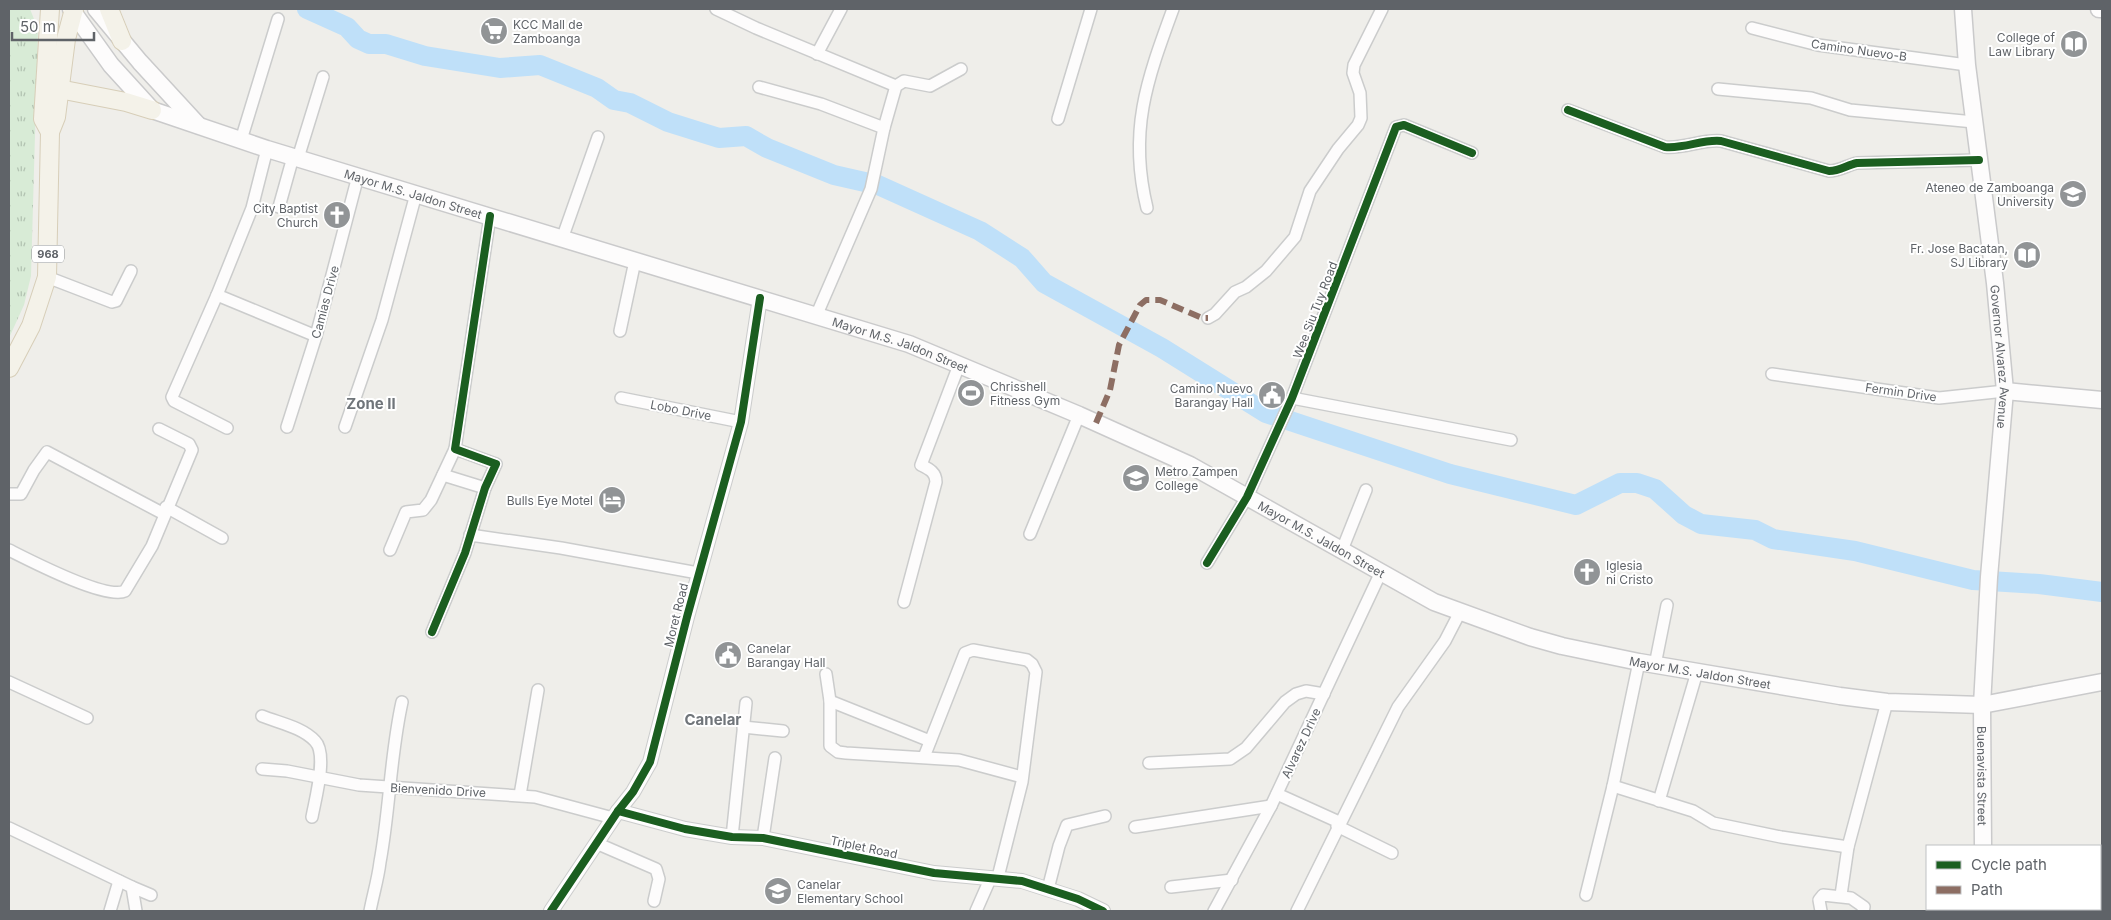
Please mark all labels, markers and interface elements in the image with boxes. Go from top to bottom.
scale bar [12,10,95,42]
supermarket icon: KCC Mall de Zamboanga [479,16,509,46]
text: 50 m [20,17,56,36]
place label: KCC Mall de Zamboanga [513,17,583,46]
library icon: College of Law Library [2059,29,2089,59]
place label: College of Law Library [1989,30,2056,59]
street label: Camino Nuevo-B [1810,36,1908,64]
street label: Mayor M.S. Jaldon Street [343,165,484,221]
school or university icon: Ateneo de Zamboanga University [2058,179,2088,209]
place label: Ateneo de Zamboanga University [1925,180,2054,209]
church icon: City Baptist Church [322,200,352,230]
place label: City Baptist Church [253,201,318,230]
library icon: Fr. Jose Bacatan, SJ Library [2012,240,2042,270]
place label: Fr. Jose Bacatan, SJ Library [1910,241,2008,270]
road number: 968 [32,245,64,262]
street label: Wee Siu Tuy Road [1290,259,1340,361]
street label: Camias Drive [308,264,342,340]
street label: Governor Alvarez Avenue [1988,284,2013,429]
street label: Mayor M.S. Jaldon Street [831,314,971,375]
sports icon: Chrisshell Fitness Gym [956,378,986,408]
place label: Chrisshell Fitness Gym [990,379,1060,408]
public building icon: Camino Nuevo Barangay Hall [1257,380,1287,410]
street label: Fermin Drive [1864,380,1938,404]
place label: Camino Nuevo Barangay Hall [1170,381,1253,410]
district label: Zone Ⅱ [346,394,396,413]
street label: Lobo Drive [649,397,713,423]
school or university icon: Metro Zampen College [1121,463,1151,493]
place label: Metro Zampen College [1155,464,1238,493]
hotel icon: Bulls Eye Motel [597,485,627,515]
place label: Bulls Eye Motel [507,493,593,508]
street label: Mayor M.S. Jaldon Street [1255,497,1388,581]
church icon: Iglesia ni Cristo [1572,557,1602,587]
place label: Iglesia ni Cristo [1606,558,1653,587]
street label: Moret Road [661,581,691,649]
public building icon: Canelar Barangay Hall [713,640,743,670]
place label: Canelar Barangay Hall [747,641,825,670]
street label: Mayor M.S. Jaldon Street [1628,653,1772,692]
street label: Alvarez Drive [1278,706,1324,780]
district label: Canelar [685,710,741,729]
street label: Buenavista Street [1975,726,1990,826]
street label: Bienvenido Drive [390,780,486,800]
street label: Triplet Road [829,833,899,861]
legend [1926,845,2101,910]
text: Cycle path [1971,855,2047,874]
school or university icon: Canelar Elementary School [763,876,793,906]
place label: Canelar Elementary School [797,877,903,906]
text: Path [1971,880,2003,899]

